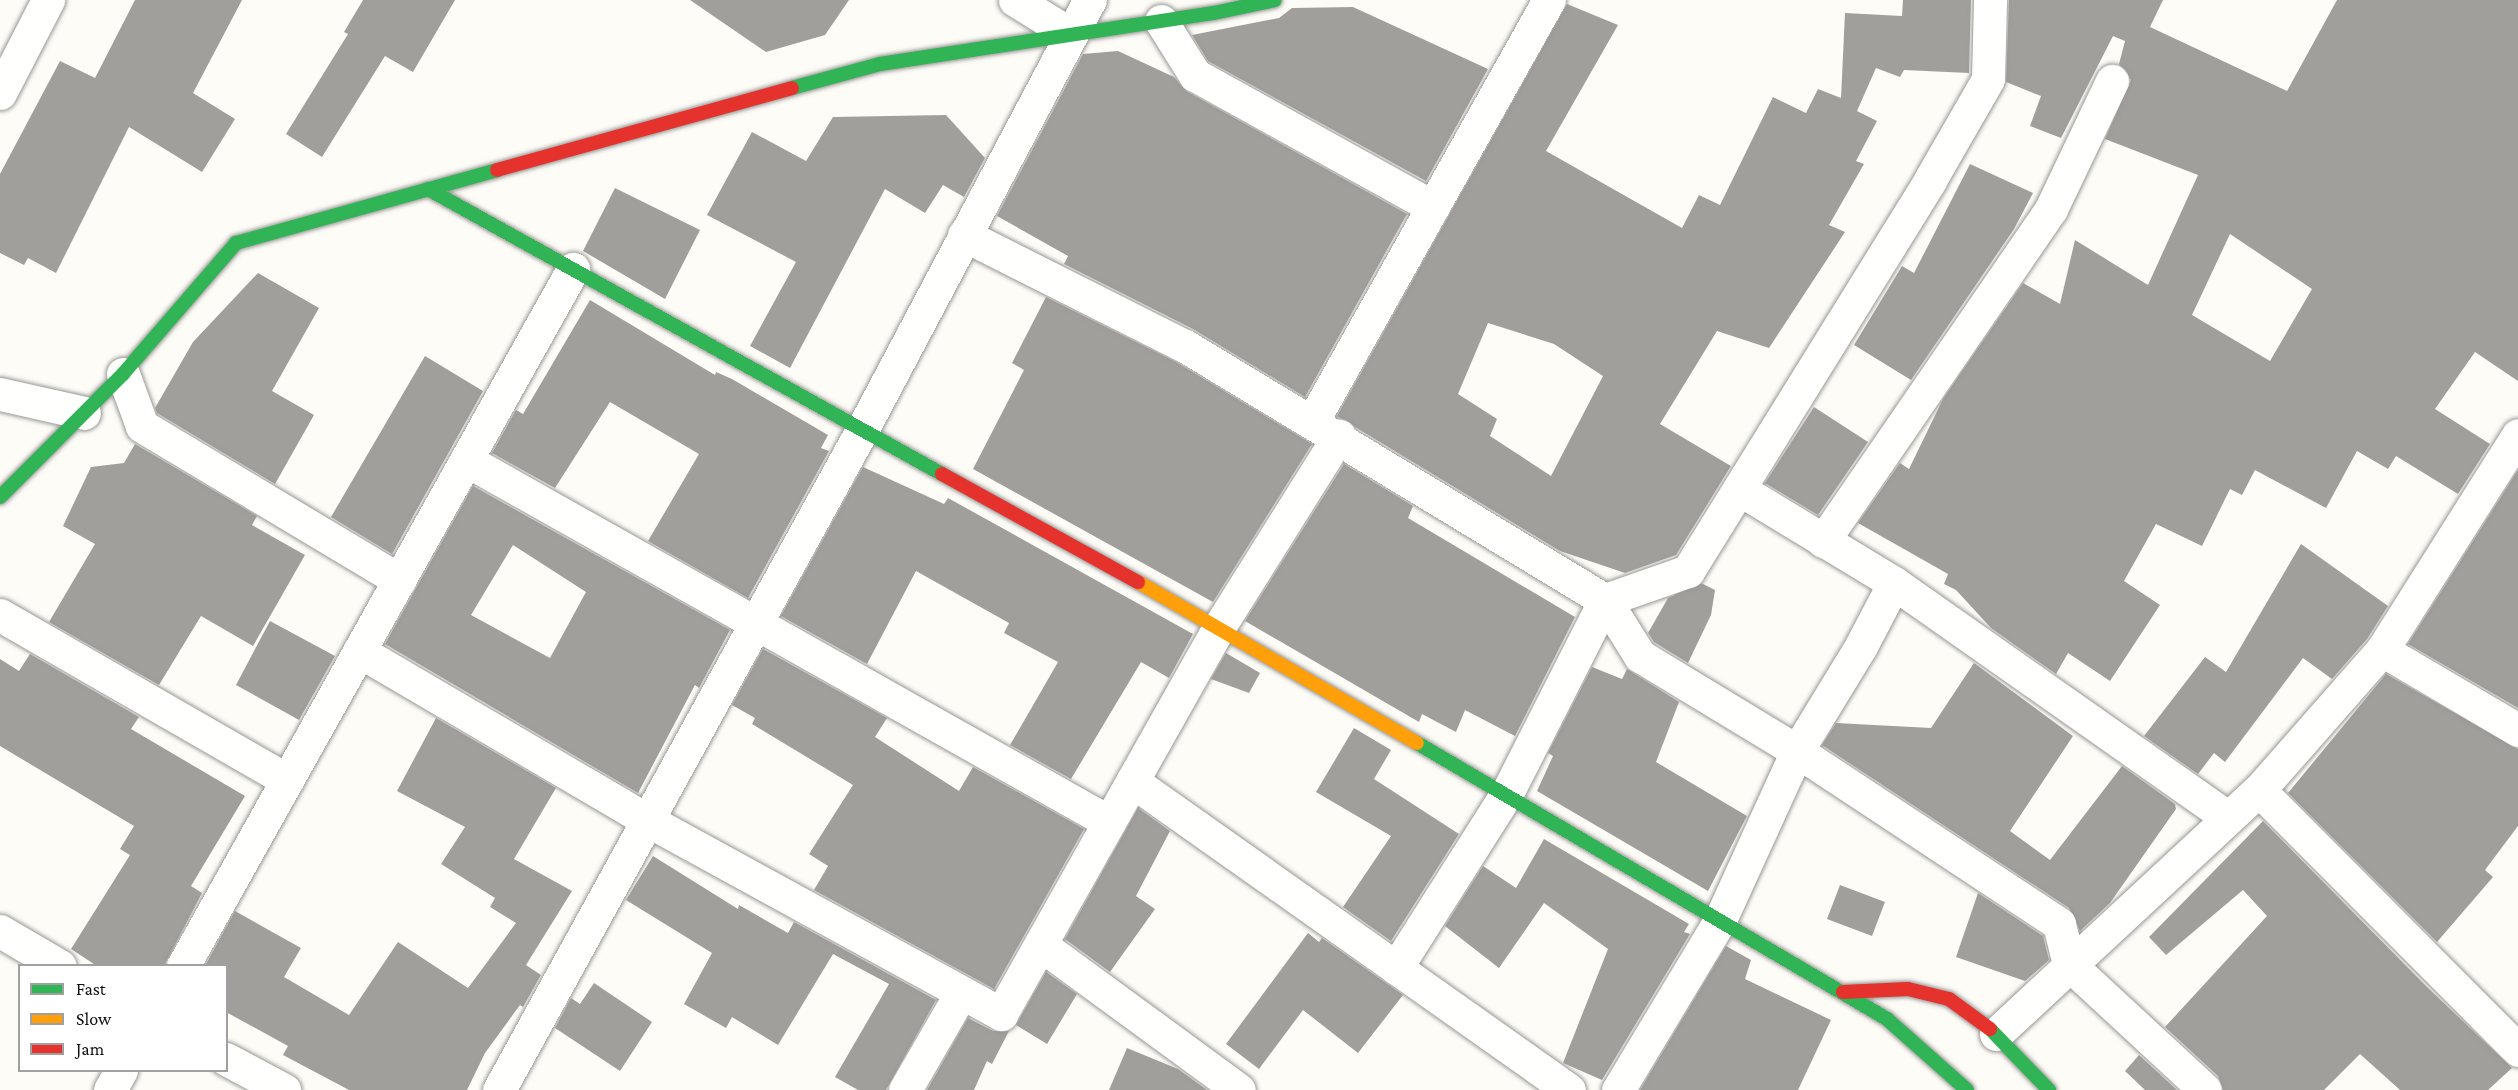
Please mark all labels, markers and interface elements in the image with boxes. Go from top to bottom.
legend [18,964,228,1072]
text: Fast [76,979,106,999]
text: Slow [76,1009,111,1029]
text: Jam [76,1039,104,1059]

